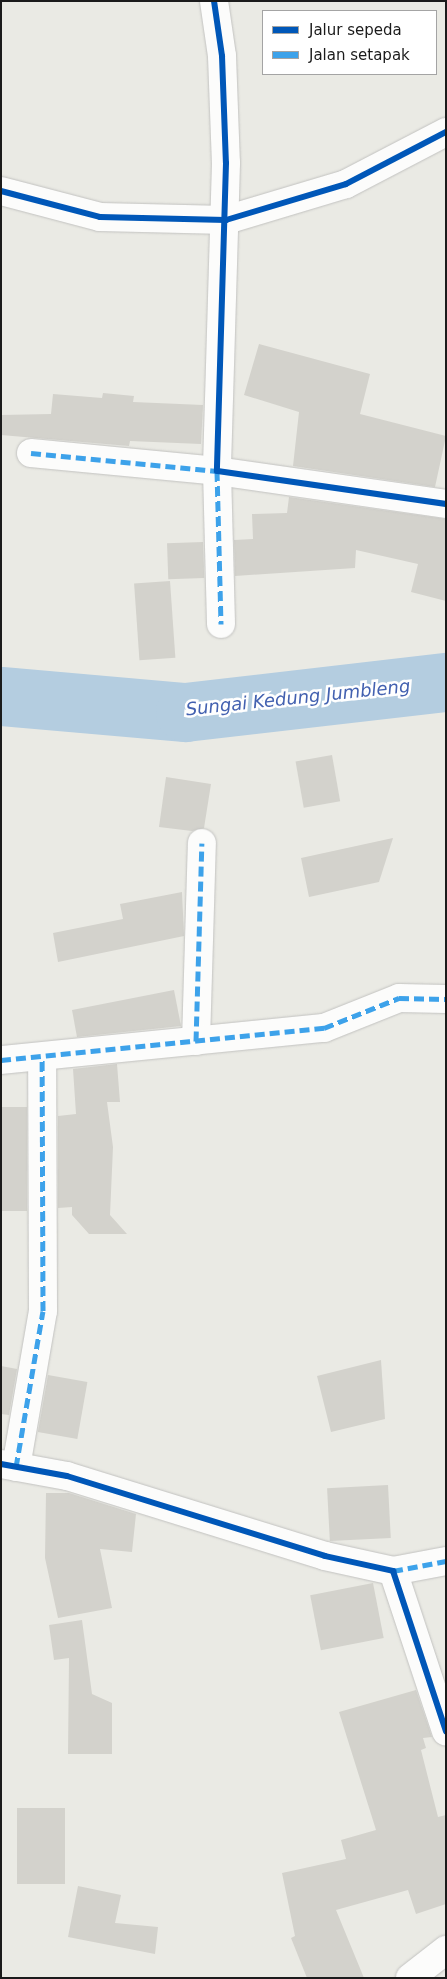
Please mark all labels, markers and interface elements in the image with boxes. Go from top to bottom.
legend [262,10,437,75]
text: Jalur sepeda [309,21,402,39]
text: Jalan setapak [309,46,410,64]
water label: Sungai Kedung Jumbleng [185,675,411,721]

